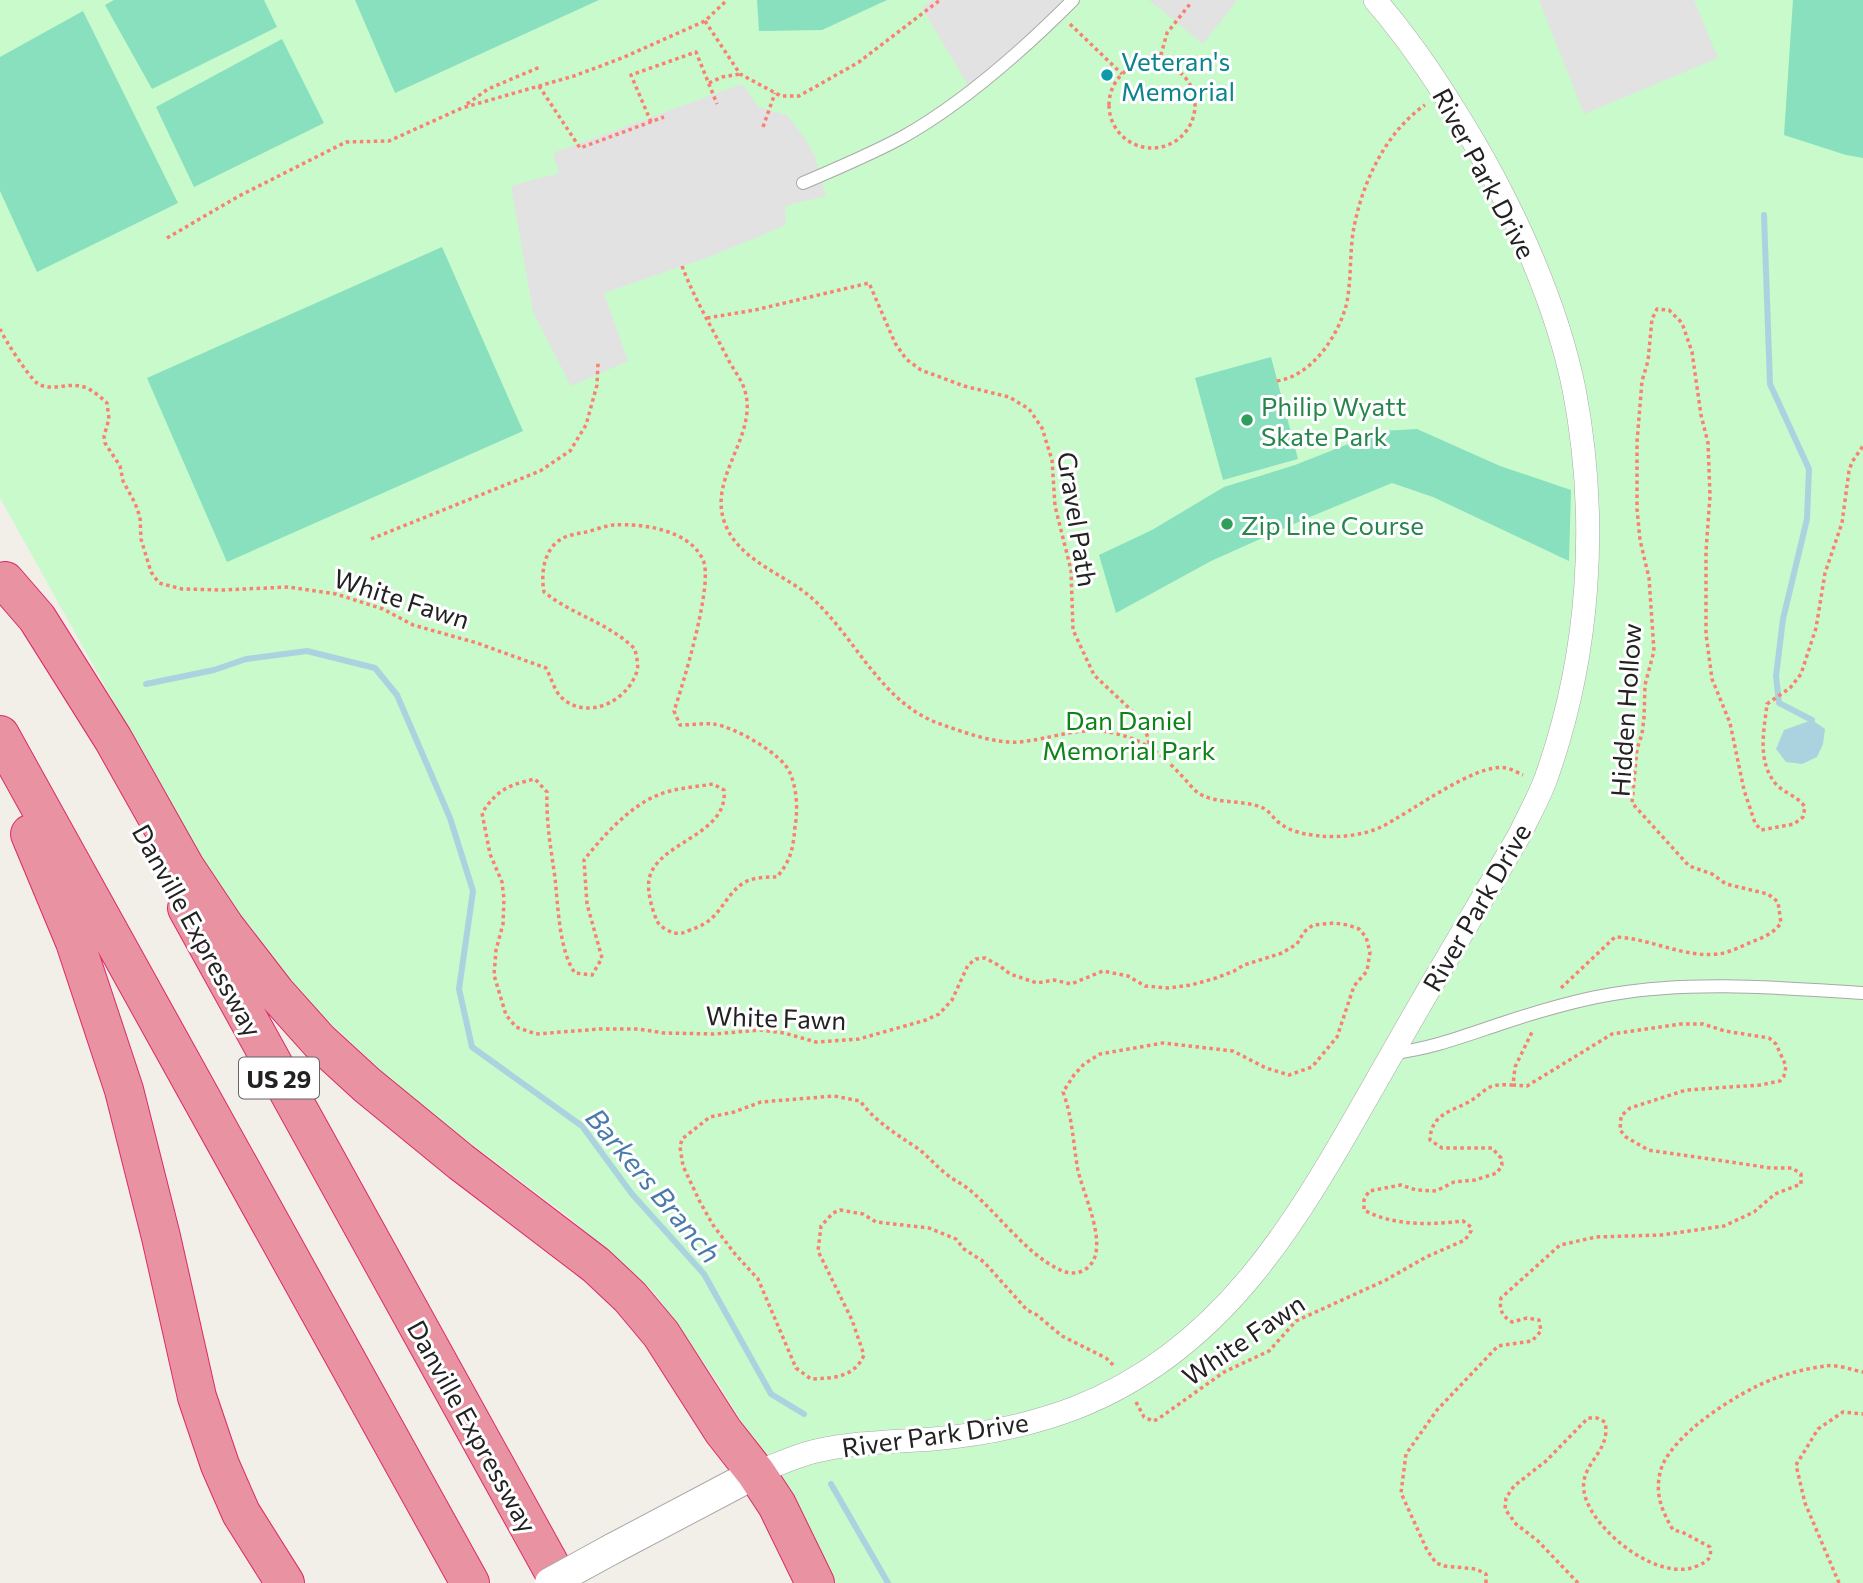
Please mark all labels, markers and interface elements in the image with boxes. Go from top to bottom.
place label: Veteran's Memorial [1121,45,1235,106]
marker: Veteran's Memorial [1099,67,1115,83]
street label: River Park Drive [1427,83,1543,263]
place label: Philip Wyatt Skate Park [1261,390,1406,451]
marker: Philip Wyatt Skate Park [1239,412,1255,428]
street label: Gravel Path [1052,449,1104,589]
place label: Zip Line Course [1241,509,1424,540]
marker: Zip Line Course [1219,516,1235,532]
street label: White Fawn [330,562,474,634]
street label: Hidden Hollow [1603,622,1647,798]
park label: Dan Daniel Memorial Park [1042,704,1216,765]
street label: Danville Expressway [127,818,269,1042]
street label: River Park Drive [1416,818,1536,996]
street label: White Fawn [705,999,847,1035]
road number: US 29 [239,1058,319,1098]
water label: Barkers Branch [579,1101,729,1269]
street label: White Fawn [1176,1287,1310,1391]
street label: Danville Expressway [402,1314,544,1538]
street label: River Park Drive [840,1406,1030,1462]

